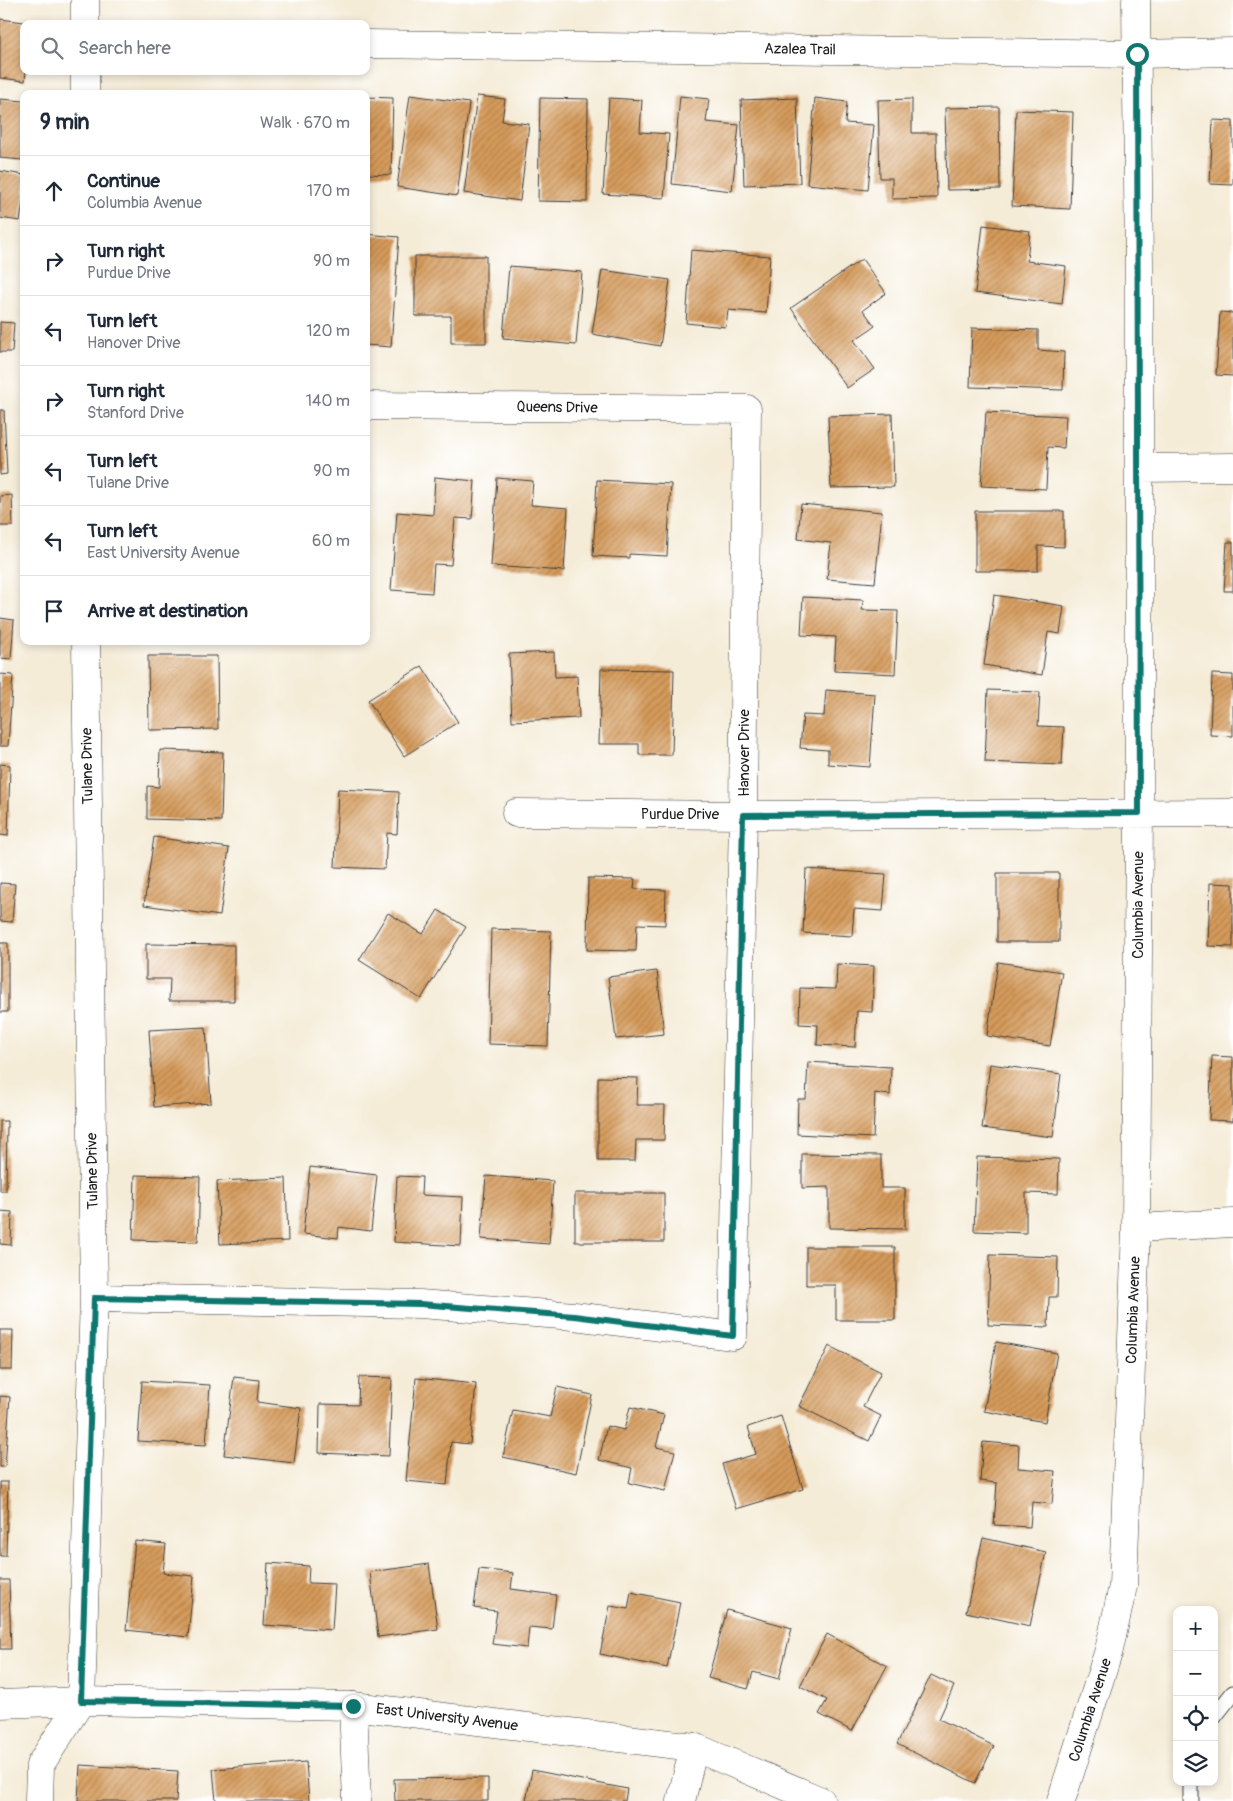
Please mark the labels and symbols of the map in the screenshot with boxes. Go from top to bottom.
street label: Azalea Trail [764,39,836,60]
route start [1126,43,1149,66]
street label: Queens Drive [516,397,598,418]
street label: Hanover Drive [735,709,754,797]
street label: Tulane Drive [77,727,98,804]
street label: Purdue Drive [641,805,720,824]
street label: Columbia Avenue [1129,851,1148,959]
street label: Tulane Drive [82,1132,103,1209]
street label: Columbia Avenue [1122,1255,1145,1364]
street label: Columbia Avenue [1065,1655,1116,1764]
route end [342,1695,365,1718]
street label: East University Avenue [375,1699,520,1736]

